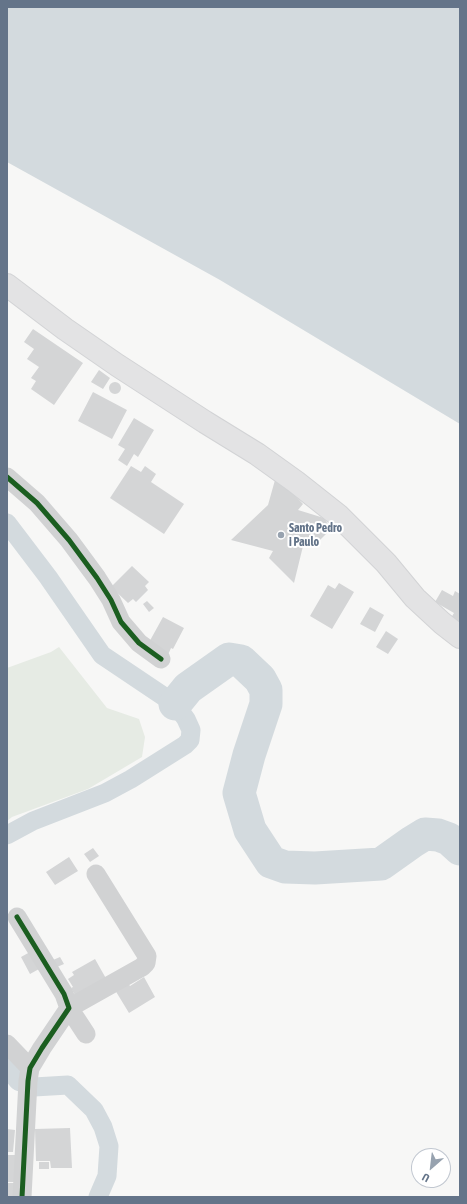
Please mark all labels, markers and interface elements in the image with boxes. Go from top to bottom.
place label: Santo Pedro i Paulo [289,521,342,549]
marker: Santo Pedro i Paulo [276,530,286,540]
north arrow [411,1148,451,1188]
text: U [420,1171,432,1185]

